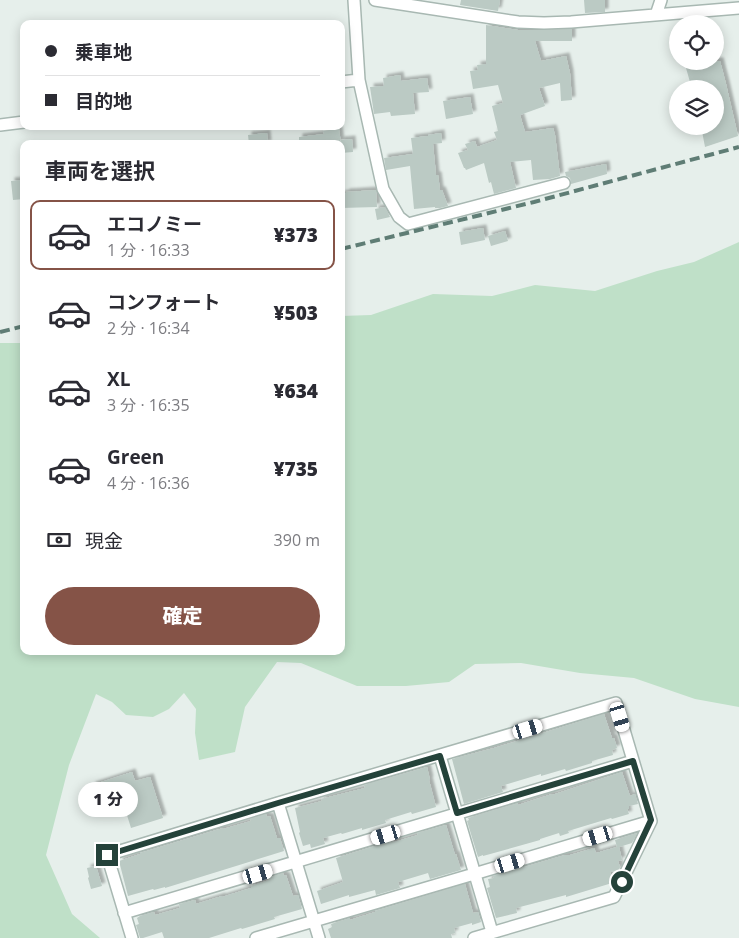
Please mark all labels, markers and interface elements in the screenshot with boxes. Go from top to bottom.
map controls [669,15,724,135]
button: locate [669,15,724,70]
text: 乗車地 [75,39,132,65]
button: layers [669,80,724,135]
text: 目的地 [75,88,132,114]
text: 車両を選択 [45,155,155,185]
text: エコノミー [107,211,202,237]
icon: car [47,213,92,258]
text: ¥373 [273,222,318,248]
text: 1 分 · 16:33 [107,239,190,261]
text: コンフォート [107,289,220,315]
icon: car [47,291,92,336]
text: ¥503 [273,300,318,326]
text: 2 分 · 16:34 [107,317,190,339]
text: XL [107,366,130,392]
icon: car [47,369,92,414]
text: ¥634 [273,378,318,404]
text: 3 分 · 16:35 [107,394,190,416]
text: Green [107,444,164,470]
icon: car [47,447,92,492]
text: ¥735 [273,456,318,482]
text: 4 分 · 16:36 [107,472,190,494]
icon: cash [45,526,73,554]
text: 現金 [85,528,123,554]
text: 390 m [274,529,320,551]
button: 確定 [45,587,320,645]
car [608,700,631,734]
car [511,717,544,741]
callout: 1 分 [77,782,137,818]
text: 1 分 [93,788,123,810]
car [369,823,402,847]
car [581,824,614,848]
route end [96,844,118,866]
car [493,851,526,875]
car [241,863,274,885]
route start [611,871,633,893]

